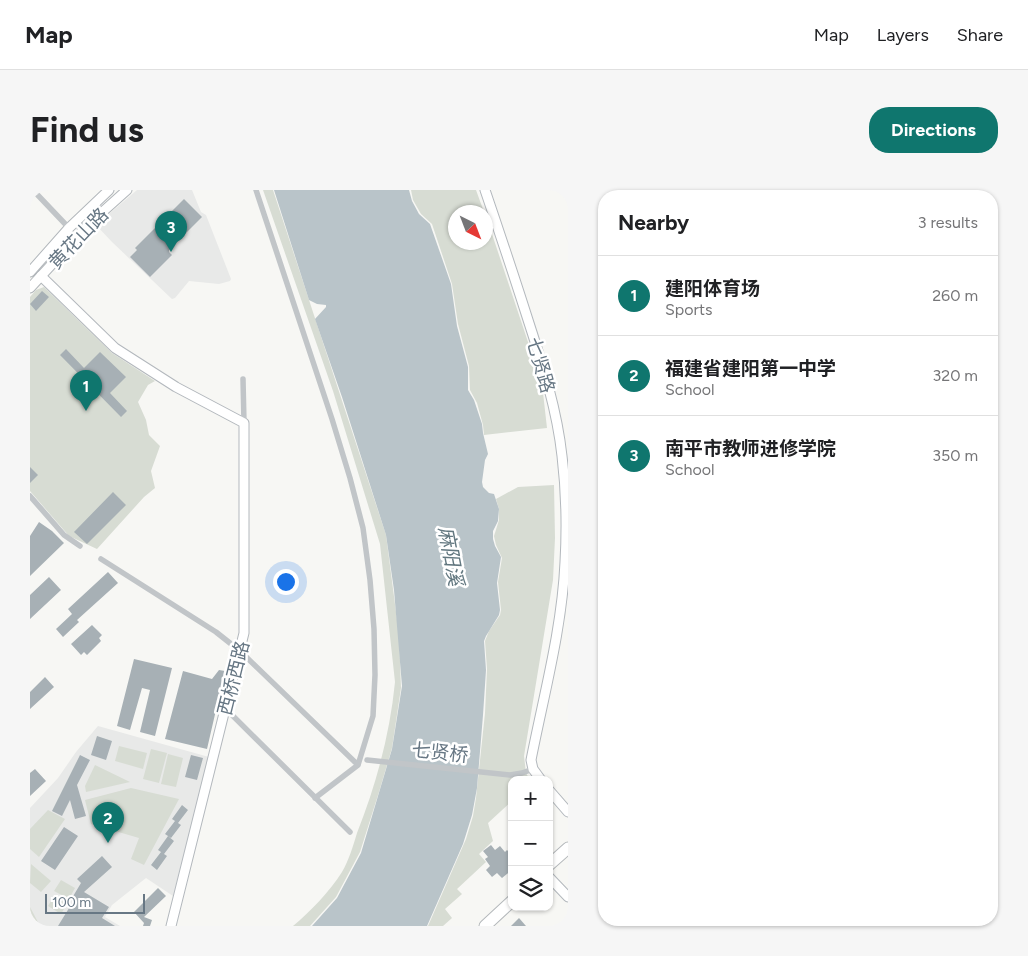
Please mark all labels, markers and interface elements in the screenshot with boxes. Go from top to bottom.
text: Map [25,20,73,49]
text: Map [814,24,849,46]
text: Layers [877,24,929,46]
text: Share [957,24,1003,46]
button: Directions [869,107,998,153]
text: Find us [30,109,144,151]
street label: 黄花山路 [44,203,113,274]
north arrow [448,205,493,250]
text: Nearby [618,210,689,235]
pin: 3 [155,211,187,252]
text: 3 results [918,213,978,232]
text: 建阳体育场 [665,277,760,300]
text: 1 [631,286,637,305]
text: 260 m [932,286,978,305]
text: Sports [665,300,712,319]
street label: 七贤路 [522,335,559,396]
text: 福建省建阳第一中学 [665,357,836,380]
text: 2 [629,366,639,385]
text: 320 m [933,366,978,385]
pin: 1 [70,370,102,411]
text: School [665,380,715,399]
text: 南平市教师进修学院 [665,437,836,460]
text: 3 [630,446,638,465]
text: 350 m [932,446,978,465]
text: School [665,460,715,479]
water label: 麻阳溪 [433,524,469,590]
your location [273,569,299,595]
street label: 西桥西路 [213,638,254,718]
street label: 七贤桥 [410,738,470,767]
map controls [508,776,553,911]
button: + [508,776,553,821]
pin: 2 [92,802,124,843]
button: − [508,821,553,866]
button: layers [508,866,553,911]
scale bar [45,891,145,914]
text: 100 m [52,894,91,911]

